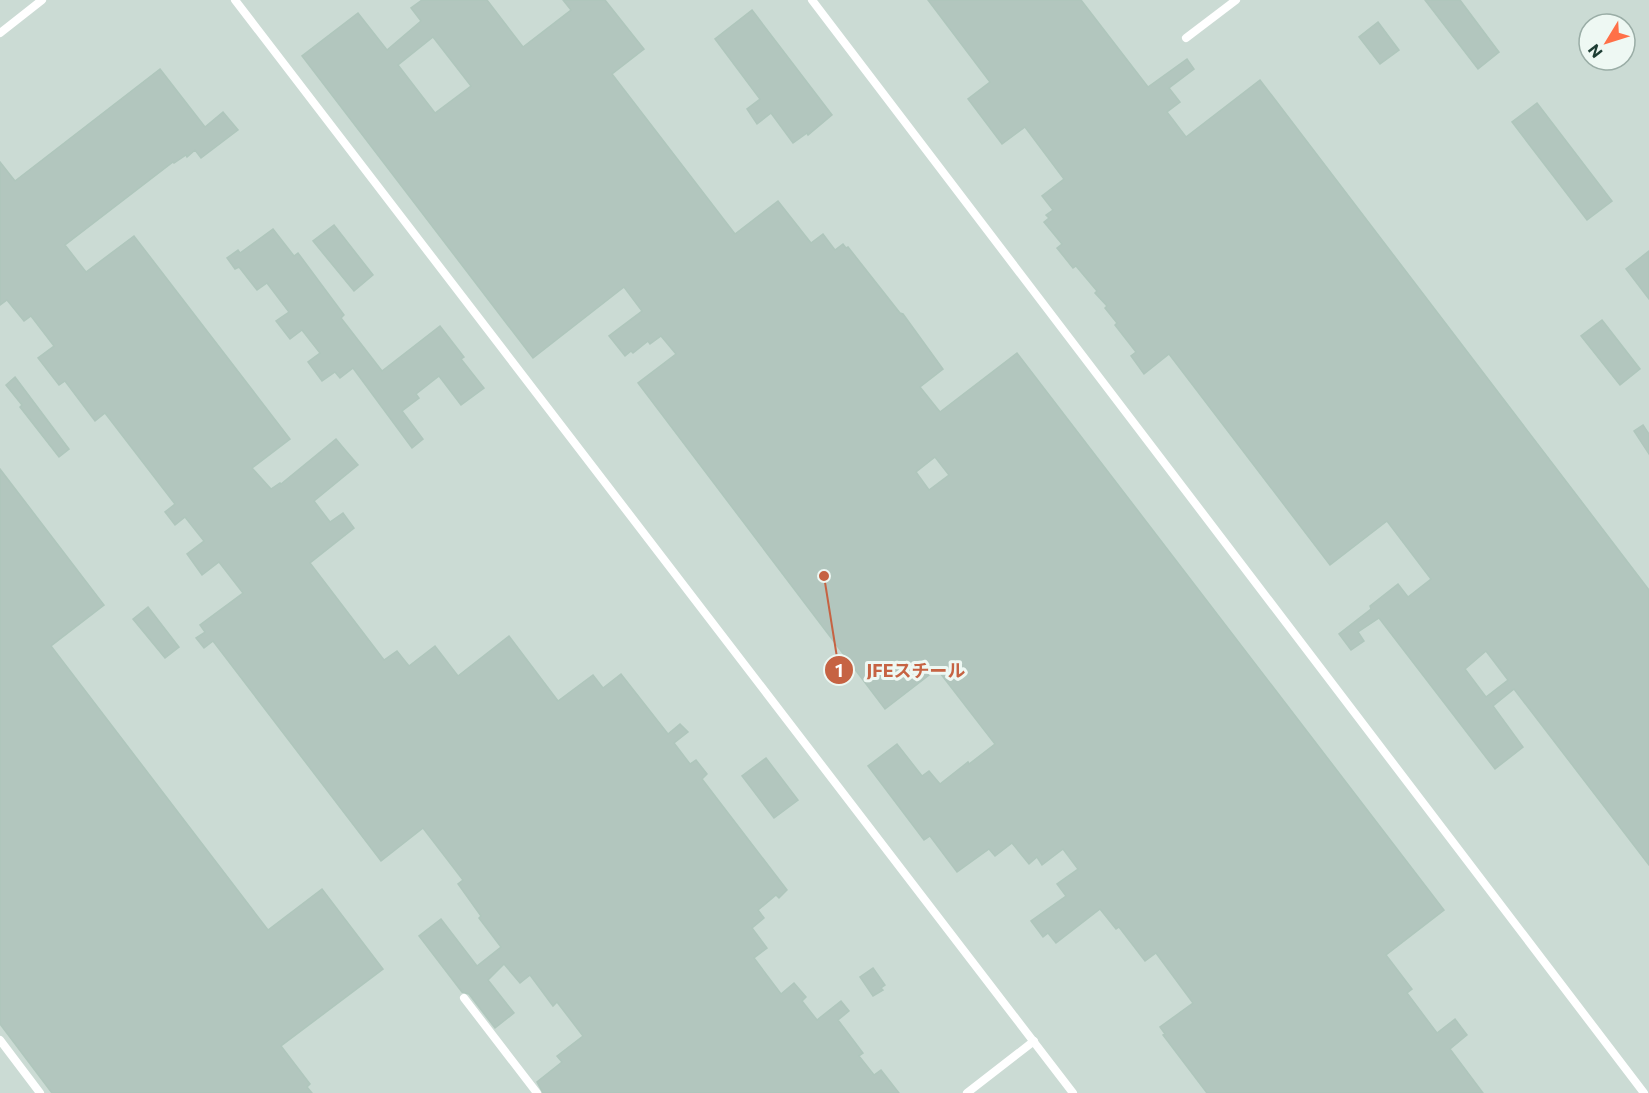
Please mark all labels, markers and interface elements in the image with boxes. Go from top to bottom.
north arrow [1577,12,1637,72]
text: N [1584,41,1606,62]
callout: JFEスチール [824,652,977,688]
text: 1 [835,659,843,681]
text: JFEスチール [867,659,965,681]

